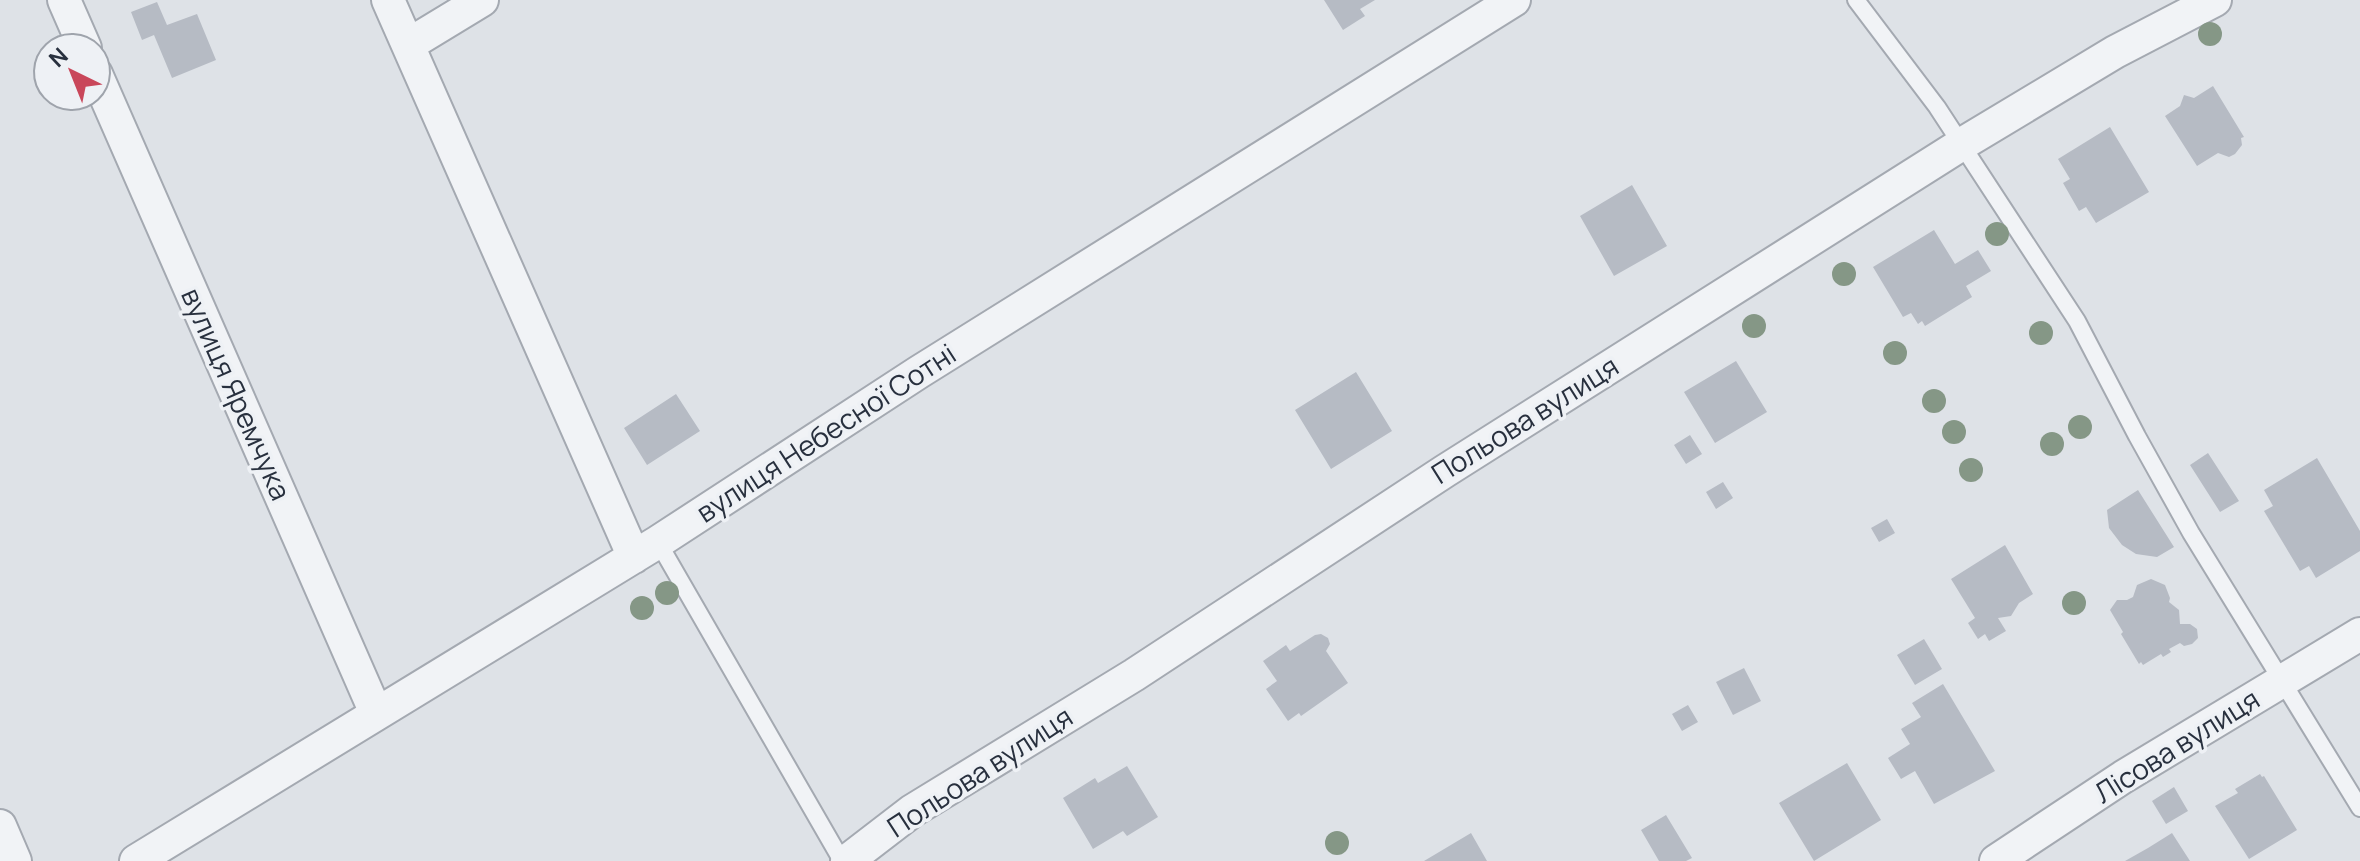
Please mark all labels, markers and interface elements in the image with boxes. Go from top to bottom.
north arrow [32,32,112,112]
text: N [42,41,74,74]
street label: вулиця Яремчука [173,281,301,506]
street label: вулиця Небесної Сотні [688,334,962,530]
street label: Польова вулиця [1424,346,1625,492]
street label: Лісова вулиця [2087,679,2266,811]
street label: Польова вулиця [879,697,1079,845]

